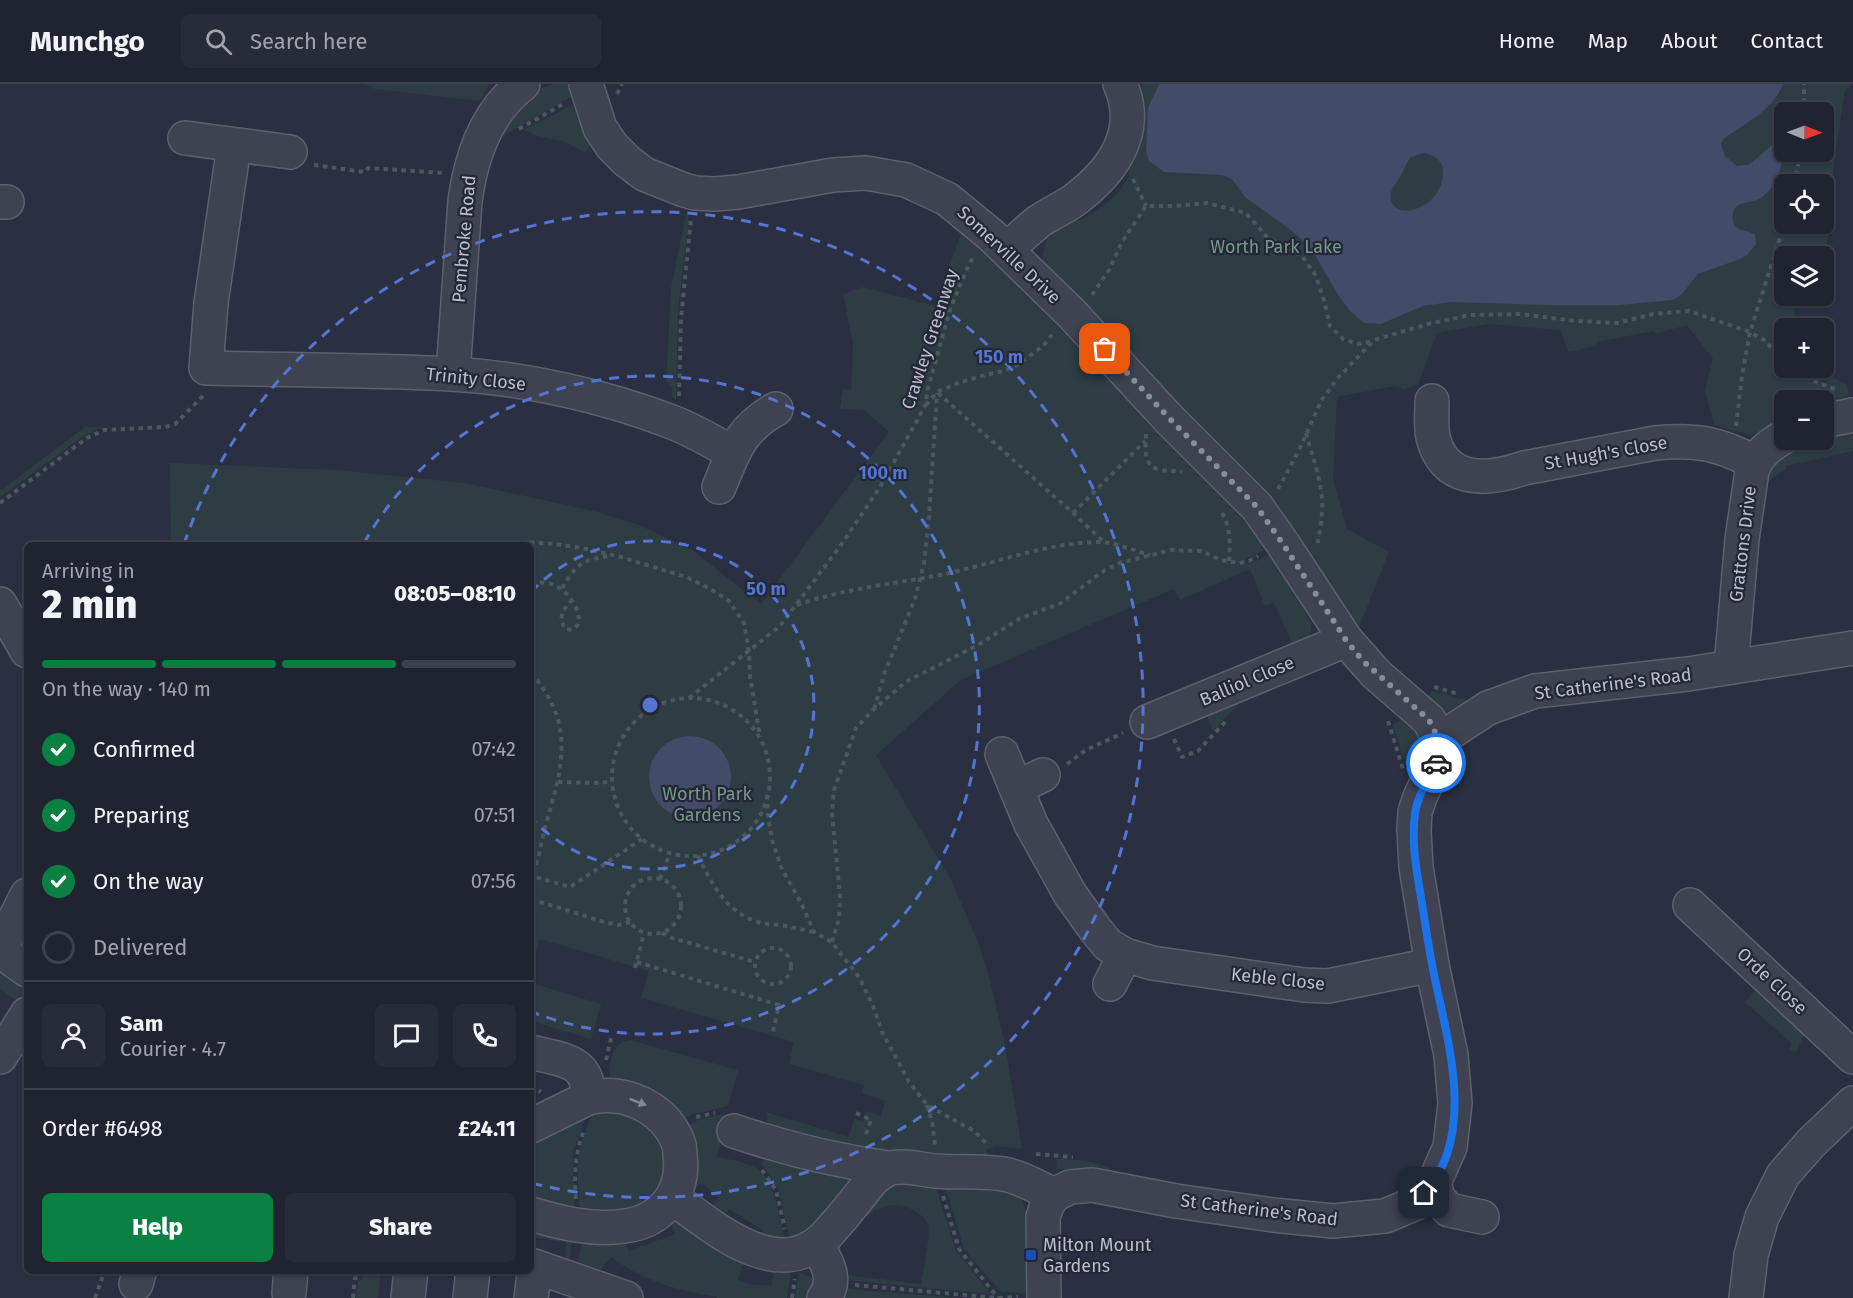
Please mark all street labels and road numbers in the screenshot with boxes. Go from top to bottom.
street label: Pembroke Road [447,174,481,304]
street label: Somerville Drive [953,201,1065,309]
street label: Crawley Greenway [897,266,963,412]
street label: Trinity Close [425,363,527,395]
street label: St Hugh's Close [1543,431,1669,475]
street label: Grattons Drive [1725,485,1761,603]
street label: Balliol Close [1196,651,1298,711]
street label: St Catherine's Road [1533,663,1693,705]
street label: Orde Close [1732,943,1812,1019]
street label: Keble Close [1230,963,1326,995]
street label: St Catherine's Road [1179,1189,1339,1231]

